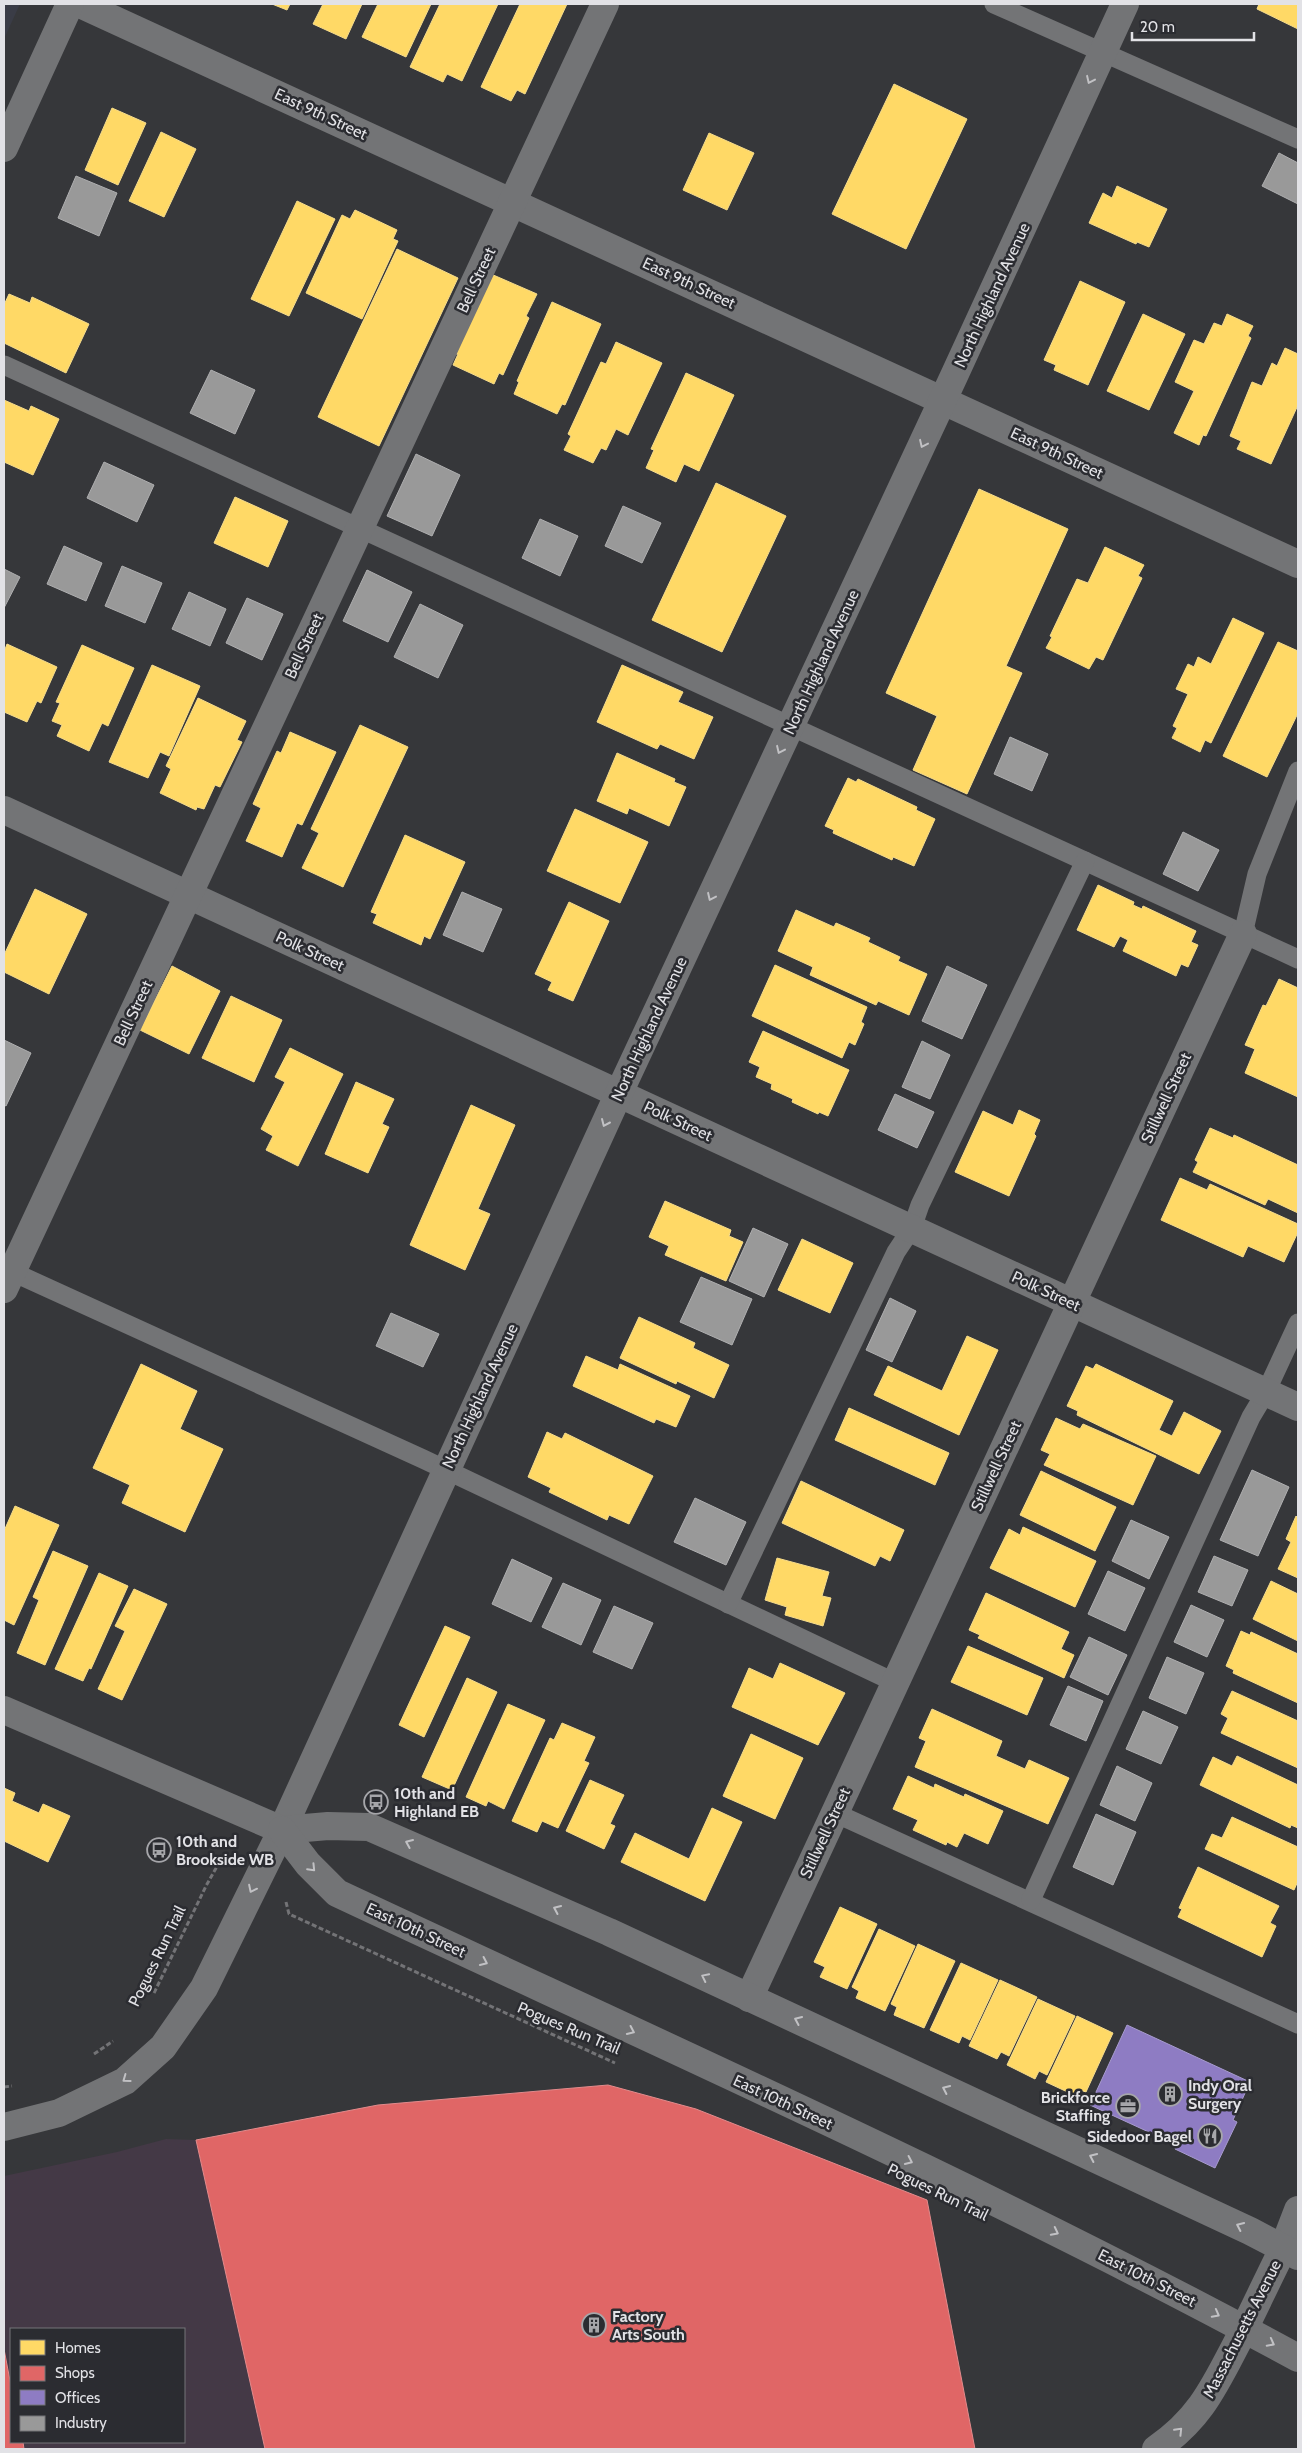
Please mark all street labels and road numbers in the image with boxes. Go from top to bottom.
street label: East 9th Street [272,84,371,144]
street label: North Highland Avenue [950,220,1034,370]
street label: Bell Street [453,244,500,316]
street label: East 9th Street [640,253,739,313]
street label: East 9th Street [1008,423,1107,483]
street label: North Highland Avenue [779,587,863,737]
street label: Bell Street [281,610,328,682]
street label: Polk Street [273,927,348,975]
street label: North Highland Avenue [607,954,691,1104]
street label: Bell Street [110,977,157,1049]
street label: Stillwell Street [1137,1049,1195,1146]
street label: Polk Street [641,1097,716,1145]
street label: Polk Street [1009,1267,1084,1315]
street label: North Highland Avenue [438,1321,522,1471]
street label: Stillwell Street [967,1417,1025,1514]
street label: Stillwell Street [796,1784,854,1881]
street label: East 10th Street [363,1899,469,1962]
street label: Pogues Run Trail [124,1902,190,2010]
street label: Pogues Run Trail [515,1998,623,2058]
street label: East 10th Street [730,2071,836,2134]
street label: Pogues Run Trail [884,2159,992,2225]
street label: East 10th Street [1095,2245,1200,2311]
street label: Massachusetts Avenue [1199,2257,1285,2401]

